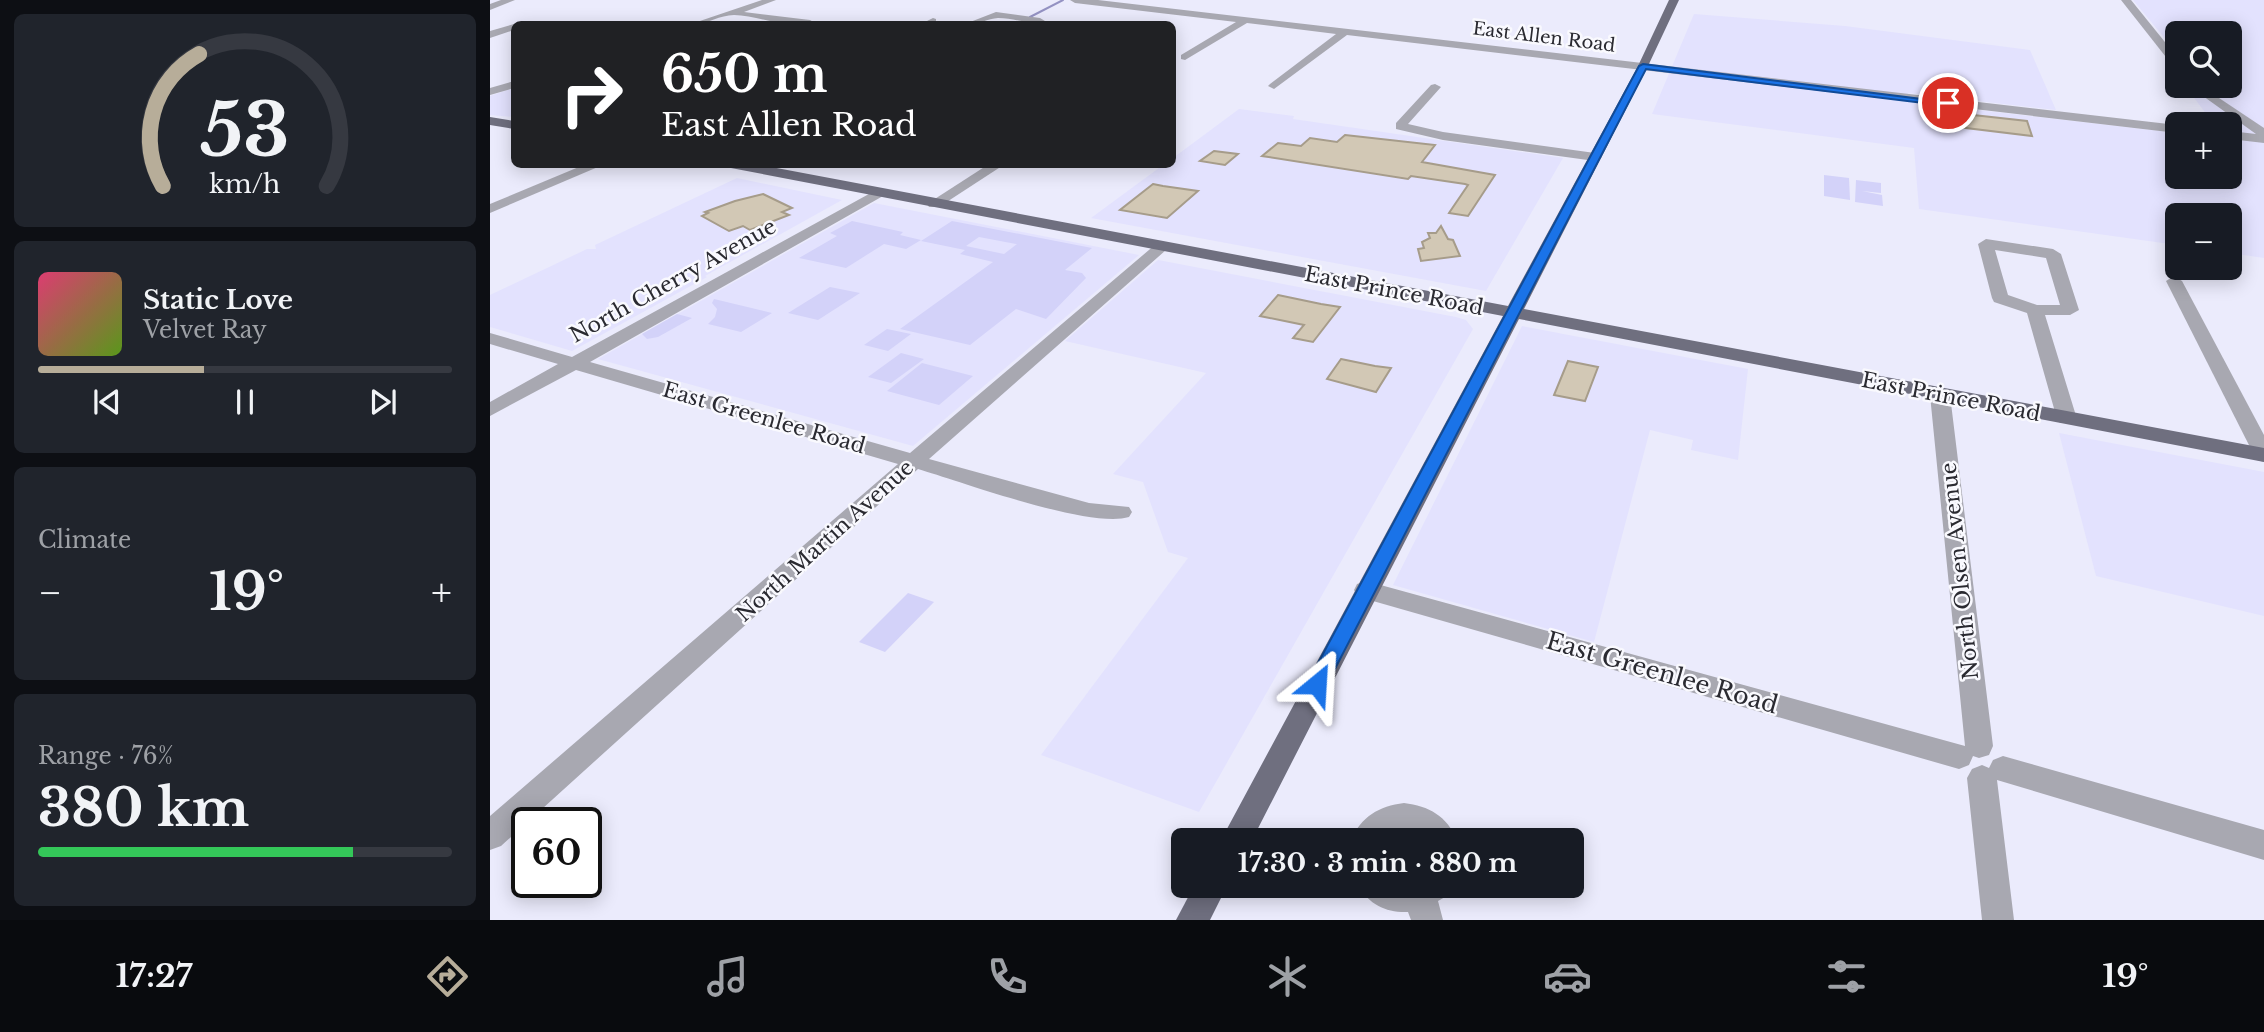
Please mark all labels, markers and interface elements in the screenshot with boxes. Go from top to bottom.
street label: East Allen Road [1471,17,1617,57]
map controls [2165,21,2242,280]
button: search [2165,21,2242,98]
text: 650 m [661,44,827,105]
icon: right [546,49,637,140]
pin [1918,73,1978,133]
icon: arrive [1929,84,1967,122]
text: 53 [200,86,290,177]
text: East Allen Road [661,105,917,145]
button: + [2165,112,2242,189]
text: km/h [210,169,280,200]
button: − [2165,203,2242,280]
street label: North Cherry Avenue [565,213,781,349]
street label: East Prince Road [1302,261,1486,321]
text: Static Love [143,284,293,316]
text: Velvet Ray [143,316,267,344]
street label: East Prince Road [1859,367,2043,427]
street label: East Greenlee Road [660,377,868,459]
icon: previous [88,383,126,421]
icon: pause [226,383,264,421]
icon: next [364,383,402,421]
street label: North Martin Avenue [731,454,919,628]
street label: North Olsen Avenue [1936,461,1984,681]
text: Climate [38,526,131,554]
text: 19° [209,560,284,624]
text: − [38,569,62,616]
text: + [431,569,452,616]
street label: East Greenlee Road [1543,626,1781,719]
position arrow [1280,647,1354,721]
text: Range · 76% [38,742,173,770]
text: 380 km [38,776,249,840]
speed limit sign: 60 [511,807,602,898]
text: 17:30 · 3 min · 880 m [1238,847,1517,879]
icon: directions [423,952,472,1001]
icon: music [703,952,752,1001]
icon: phone [983,952,1032,1001]
icon: climate [1263,952,1312,1001]
icon: car [1543,952,1592,1001]
icon: filters [1822,952,1871,1001]
text: 17:27 [115,956,192,996]
text: 19° [2102,956,2149,996]

